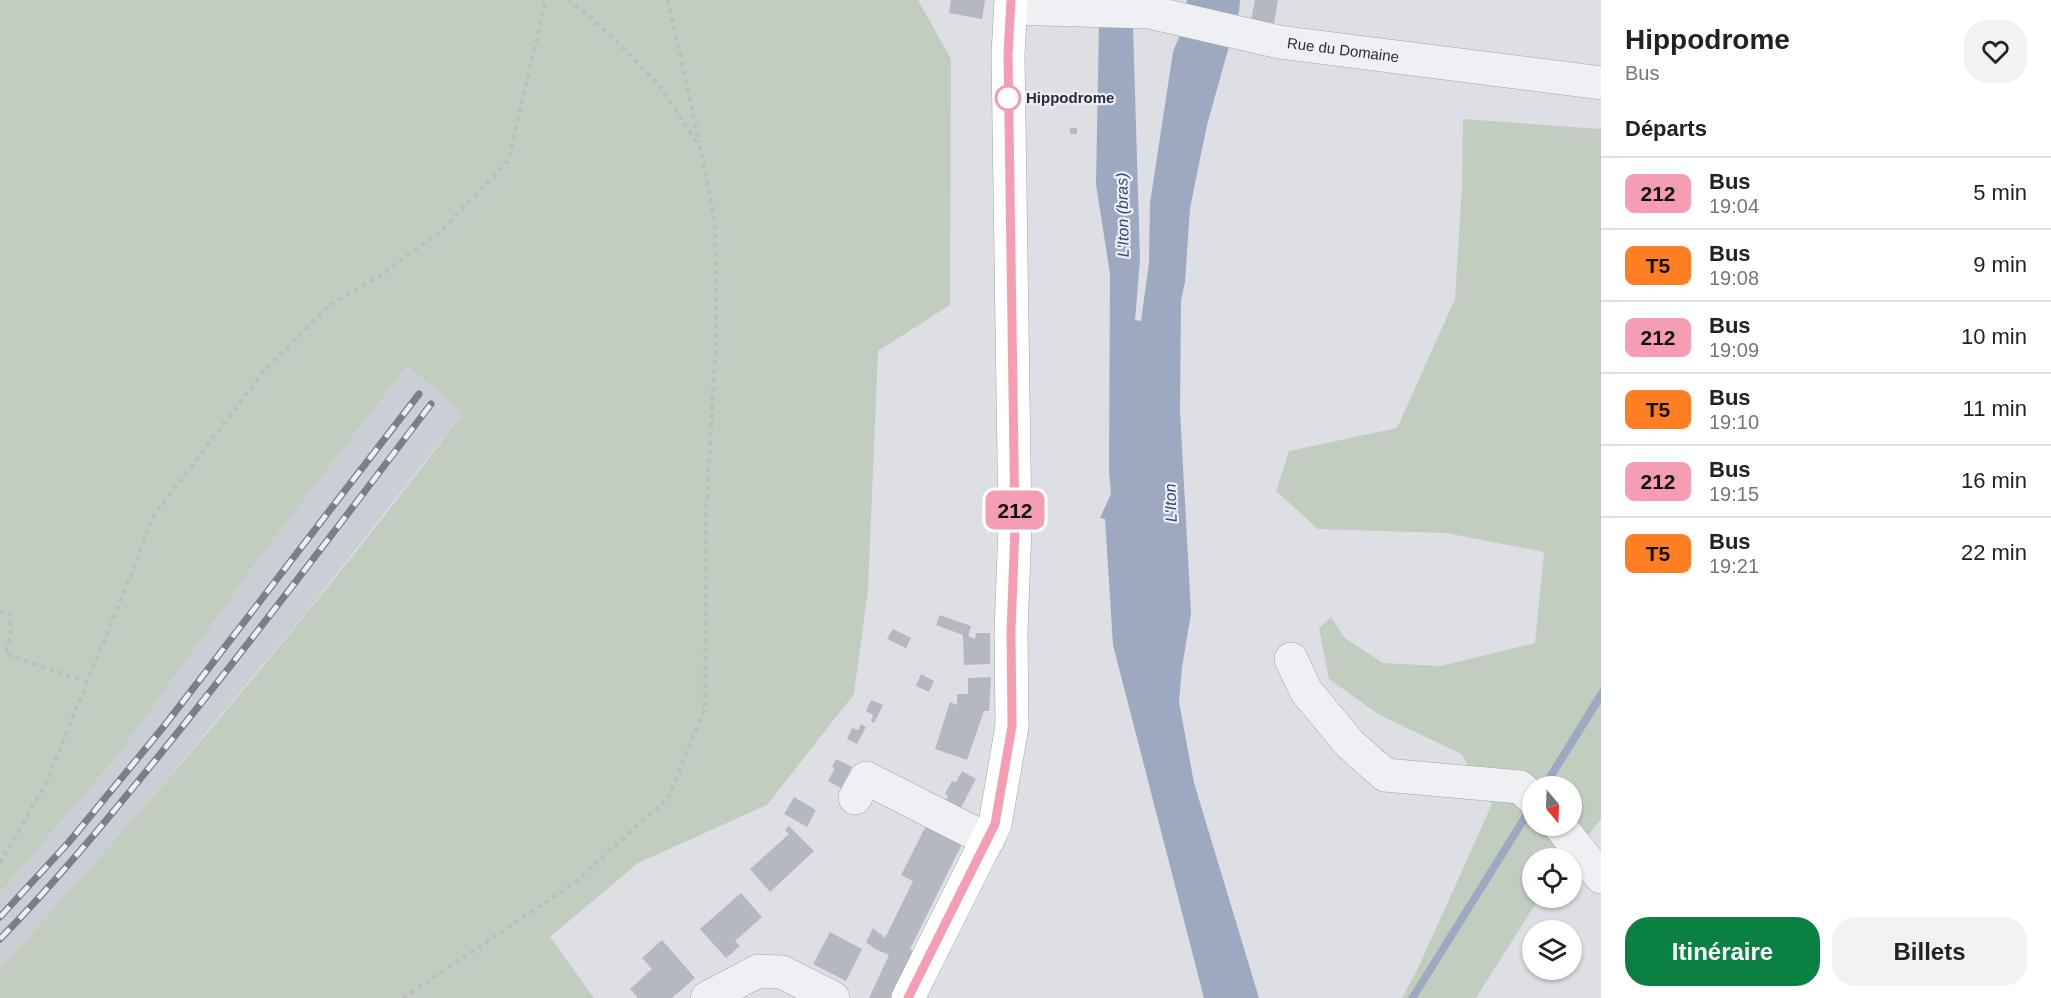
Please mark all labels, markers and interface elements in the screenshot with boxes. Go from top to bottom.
button: heart [1964,20,2027,83]
text: Hippodrome [1625,24,1790,55]
street label: Rue du Domaine [1286,34,1400,65]
text: Bus [1625,62,1659,84]
marker: Hippodrome [995,85,1021,111]
place label: Hippodrome [1026,89,1114,106]
text: Départs [1625,116,1707,141]
text: Bus [1709,169,1751,194]
water label: L'Iton (bras) [1113,172,1132,258]
text: 5 min [1973,180,2027,205]
text: 212 [1640,182,1676,205]
text: 19:04 [1709,195,1759,217]
text: Bus [1709,241,1751,266]
text: 9 min [1973,252,2027,277]
text: T5 [1646,254,1670,277]
text: 19:08 [1709,267,1759,289]
text: Bus [1709,313,1751,338]
text: 10 min [1961,324,2027,349]
text: 212 [1640,326,1676,349]
text: 19:09 [1709,339,1759,361]
text: Bus [1709,385,1751,410]
text: 11 min [1963,396,2027,421]
text: T5 [1646,398,1670,421]
text: 19:10 [1709,411,1759,433]
text: Bus [1709,457,1751,482]
text: 16 min [1961,468,2027,493]
text: 212 [1640,470,1676,493]
water label: L'Iton [1161,483,1180,523]
text: 19:15 [1709,483,1759,505]
line badge: 212 [980,490,1050,530]
text: 212 [997,499,1033,522]
text: Bus [1709,529,1751,554]
text: 22 min [1961,540,2027,565]
text: T5 [1646,542,1670,565]
text: 19:21 [1709,555,1759,577]
north arrow [1522,776,1582,836]
map controls [1522,776,1582,980]
button: locate [1522,848,1582,908]
button: Itinéraire [1625,917,1820,986]
button: Billets [1832,917,2027,986]
button: layers [1522,920,1582,980]

